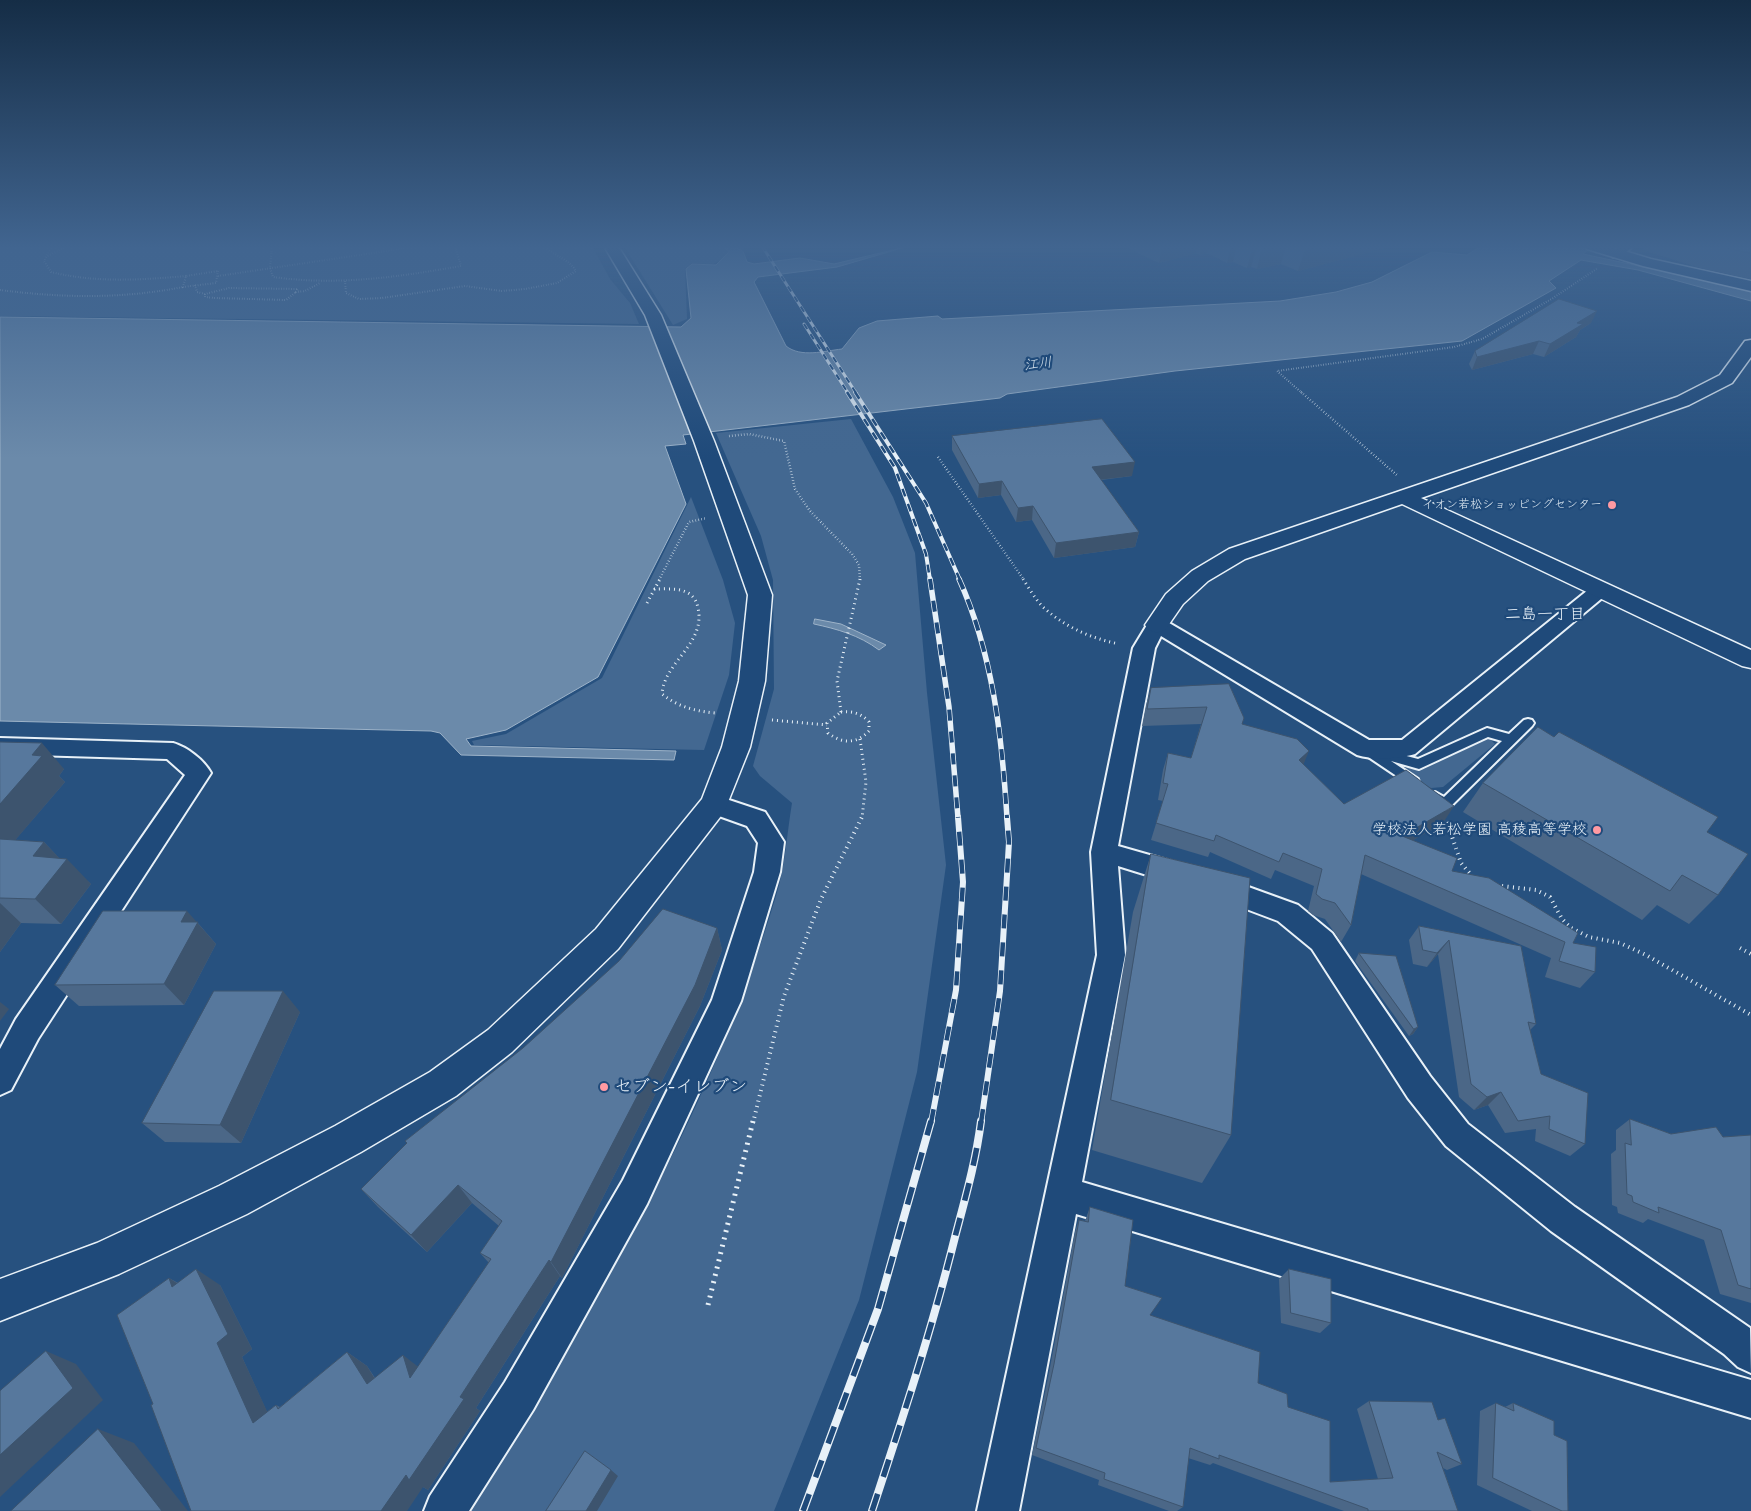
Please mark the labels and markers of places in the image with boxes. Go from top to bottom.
place label: イオン若松ショッピングセンター [1422,498,1602,512]
marker: イオン若松ショッピングセンター [1606,499,1618,511]
place label: 学校法人若松学園 高稜高等学校 [1372,821,1587,839]
marker: 学校法人若松学園 高稜高等学校 [1591,824,1603,836]
place label: セブン-イレブン [614,1076,747,1098]
marker: セブン-イレブン [598,1081,610,1093]

